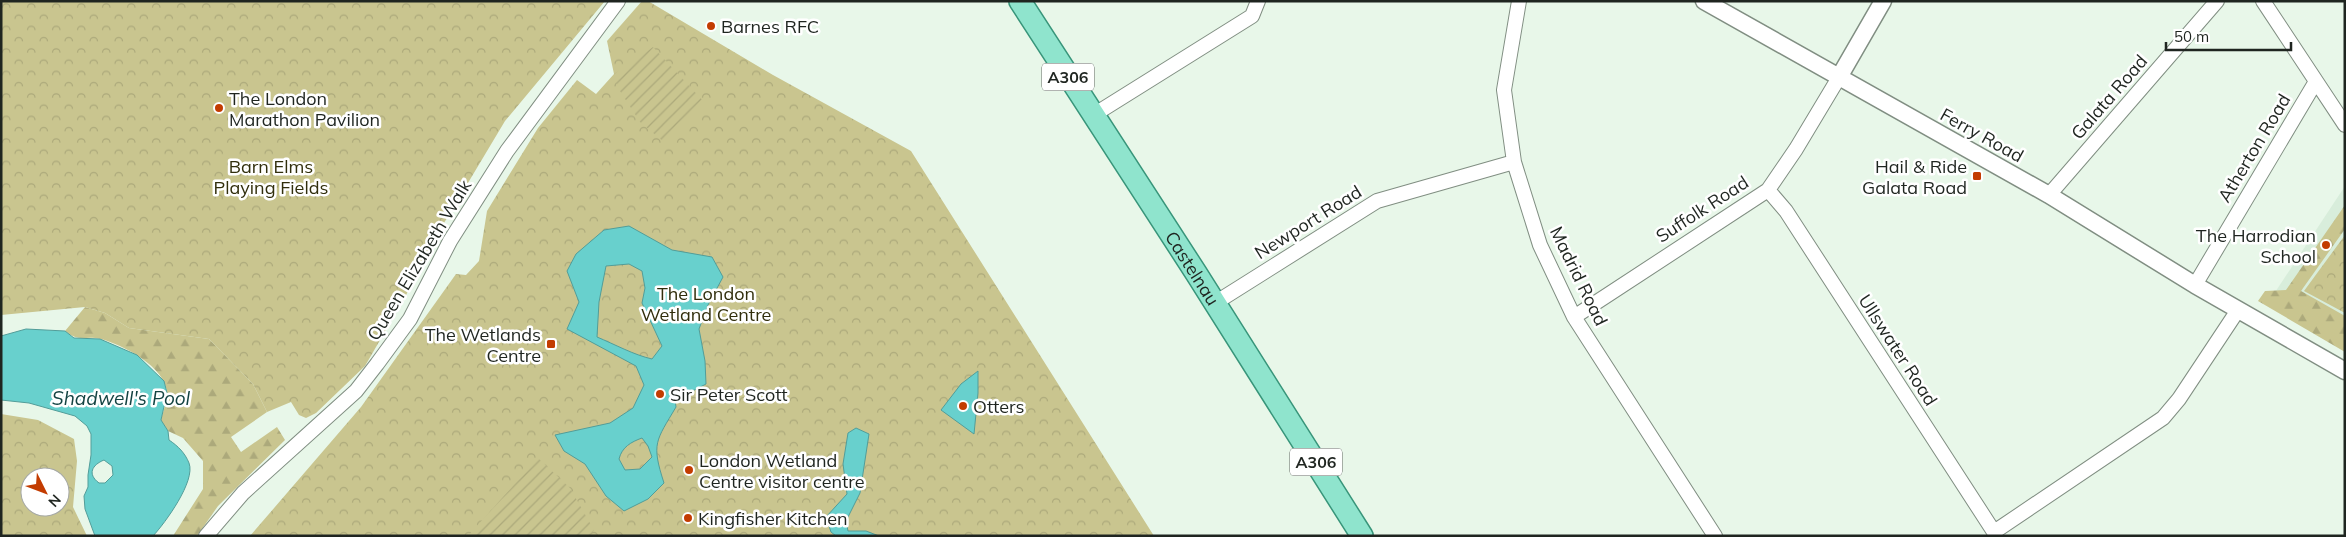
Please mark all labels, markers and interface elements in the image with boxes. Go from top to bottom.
place label: Barnes RFC [721,15,819,38]
marker: Barnes RFC [705,20,717,32]
scale bar [2166,20,2291,52]
text: 50 m [2174,27,2209,46]
street label: Galata Road [2066,50,2152,144]
road number: A306 [1042,64,1094,90]
place label: The London Marathon Pavilion [229,87,380,131]
street label: Atherton Road [2213,90,2295,206]
marker: The London Marathon Pavilion [213,102,225,114]
street label: Ferry Road [1936,103,2028,167]
park label: Barn Elms Playing Fields [214,155,328,199]
place label: Hail & Ride Galata Road [1862,155,1967,199]
marker: Hail & Ride Galata Road [1971,170,1983,182]
street label: Suffolk Road [1651,171,1753,247]
street label: Queen Elizabeth Walk [362,175,477,345]
street label: Newport Road [1250,180,1366,264]
street label: Madrid Road [1545,223,1613,329]
place label: The Harrodian School [2196,224,2316,268]
street label: Castelnau [1160,227,1225,310]
marker: The Harrodian School [2320,239,2332,251]
park label: The London Wetland Centre [641,282,771,326]
street label: Ullswater Road [1853,290,1943,410]
place label: The Wetlands Centre [425,323,541,367]
marker: The Wetlands Centre [545,338,557,350]
place label: Sir Peter Scott [670,383,788,406]
water label: Shadwell's Pool [52,386,191,410]
marker: Sir Peter Scott [654,388,666,400]
place label: Otters [973,395,1024,418]
marker: Otters [957,400,969,412]
road number: A306 [1290,448,1342,476]
place label: London Wetland Centre visitor centre [699,449,865,493]
marker: London Wetland Centre visitor centre [683,464,695,476]
north arrow [20,467,70,517]
text: N [44,491,65,511]
place label: Kingfisher Kitchen [698,507,848,530]
marker: Kingfisher Kitchen [682,512,694,524]

